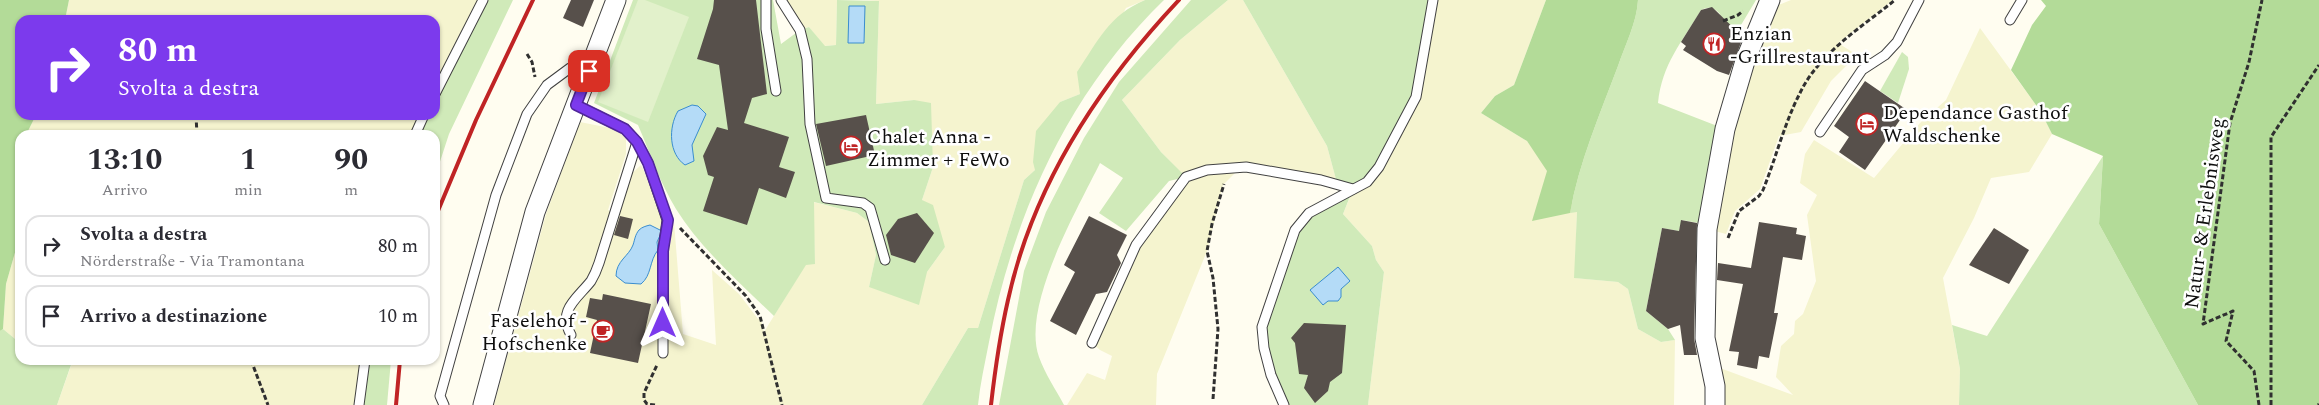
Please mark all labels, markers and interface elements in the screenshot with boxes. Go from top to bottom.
place label: Enzian -Grillrestaurant [1730,19,1870,72]
text: 80 m [118,24,198,77]
restaurant icon: Enzian -Grillrestaurant [1702,32,1726,56]
icon: right [35,35,100,100]
pin [568,50,610,92]
icon: arrive [575,57,603,85]
text: Svolta a destra [118,72,259,105]
place label: Dependance Gasthof Waldschenke [1883,98,2070,151]
hotel icon: Dependance Gasthof Waldschenke [1855,112,1879,136]
street label: Natur- & Erlebnisweg [2177,116,2233,311]
place label: Chalet Anna - Zimmer + FeWo [867,122,1010,175]
hotel icon: Chalet Anna - Zimmer + FeWo [839,135,863,159]
text: 13:10 [87,137,162,183]
text: 1 [240,137,257,183]
text: 90 [334,137,368,183]
text: Arrivo [102,178,148,202]
text: min [234,178,262,202]
text: m [344,178,358,202]
text: Svolta a destra [80,220,207,249]
icon: right [37,232,65,260]
text: 80 m [378,232,418,261]
text: Nörderstraße - Via Tramontana [80,249,305,273]
position arrow [636,296,688,348]
icon: arrive [37,302,65,330]
text: Arrivo a destinazione [80,302,267,331]
text: 10 m [378,302,418,331]
place label: Faselehof - Hofschenke [482,306,587,359]
cafe icon: Faselehof - Hofschenke [591,319,615,343]

